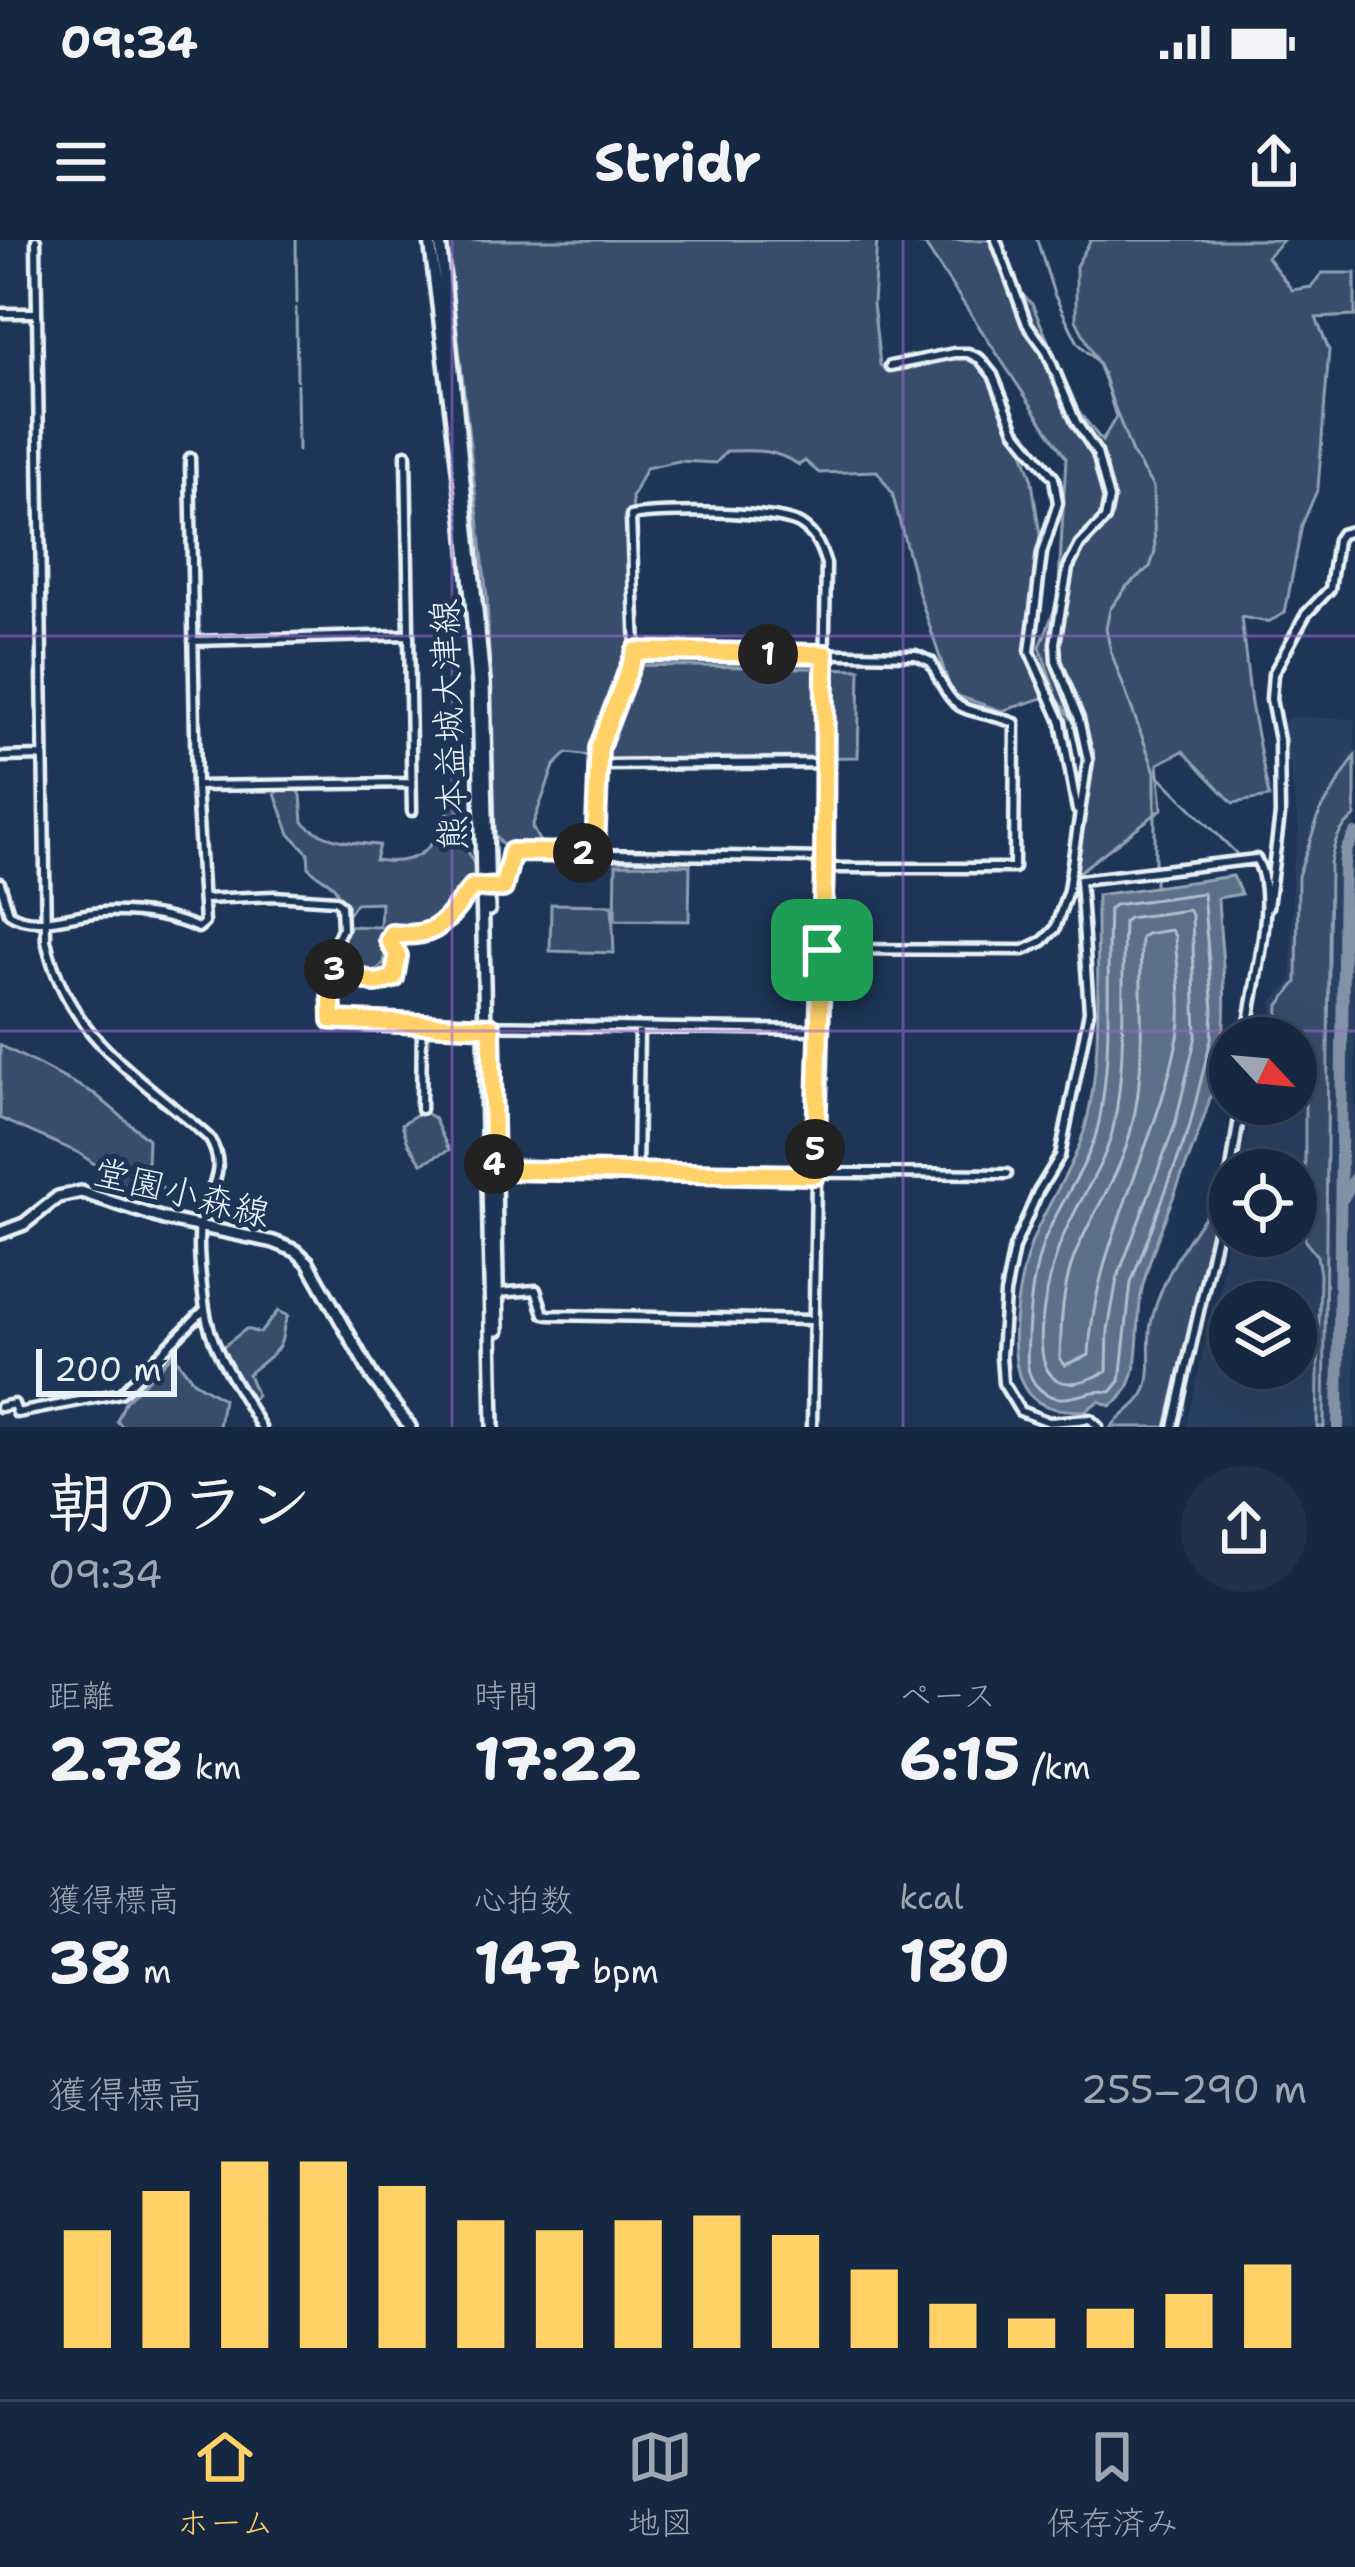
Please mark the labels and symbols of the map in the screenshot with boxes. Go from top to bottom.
street label: 熊本益城大津線 [420,598,477,852]
pin: 1 [738,624,798,684]
pin: 2 [553,823,613,883]
pin [771,899,873,1001]
pin: 3 [304,939,364,999]
north arrow [1209,1017,1317,1125]
pin: 5 [785,1119,845,1179]
pin: 4 [464,1134,524,1194]
street label: 堂園小森線 [89,1147,275,1238]
scale bar [36,1343,177,1396]

